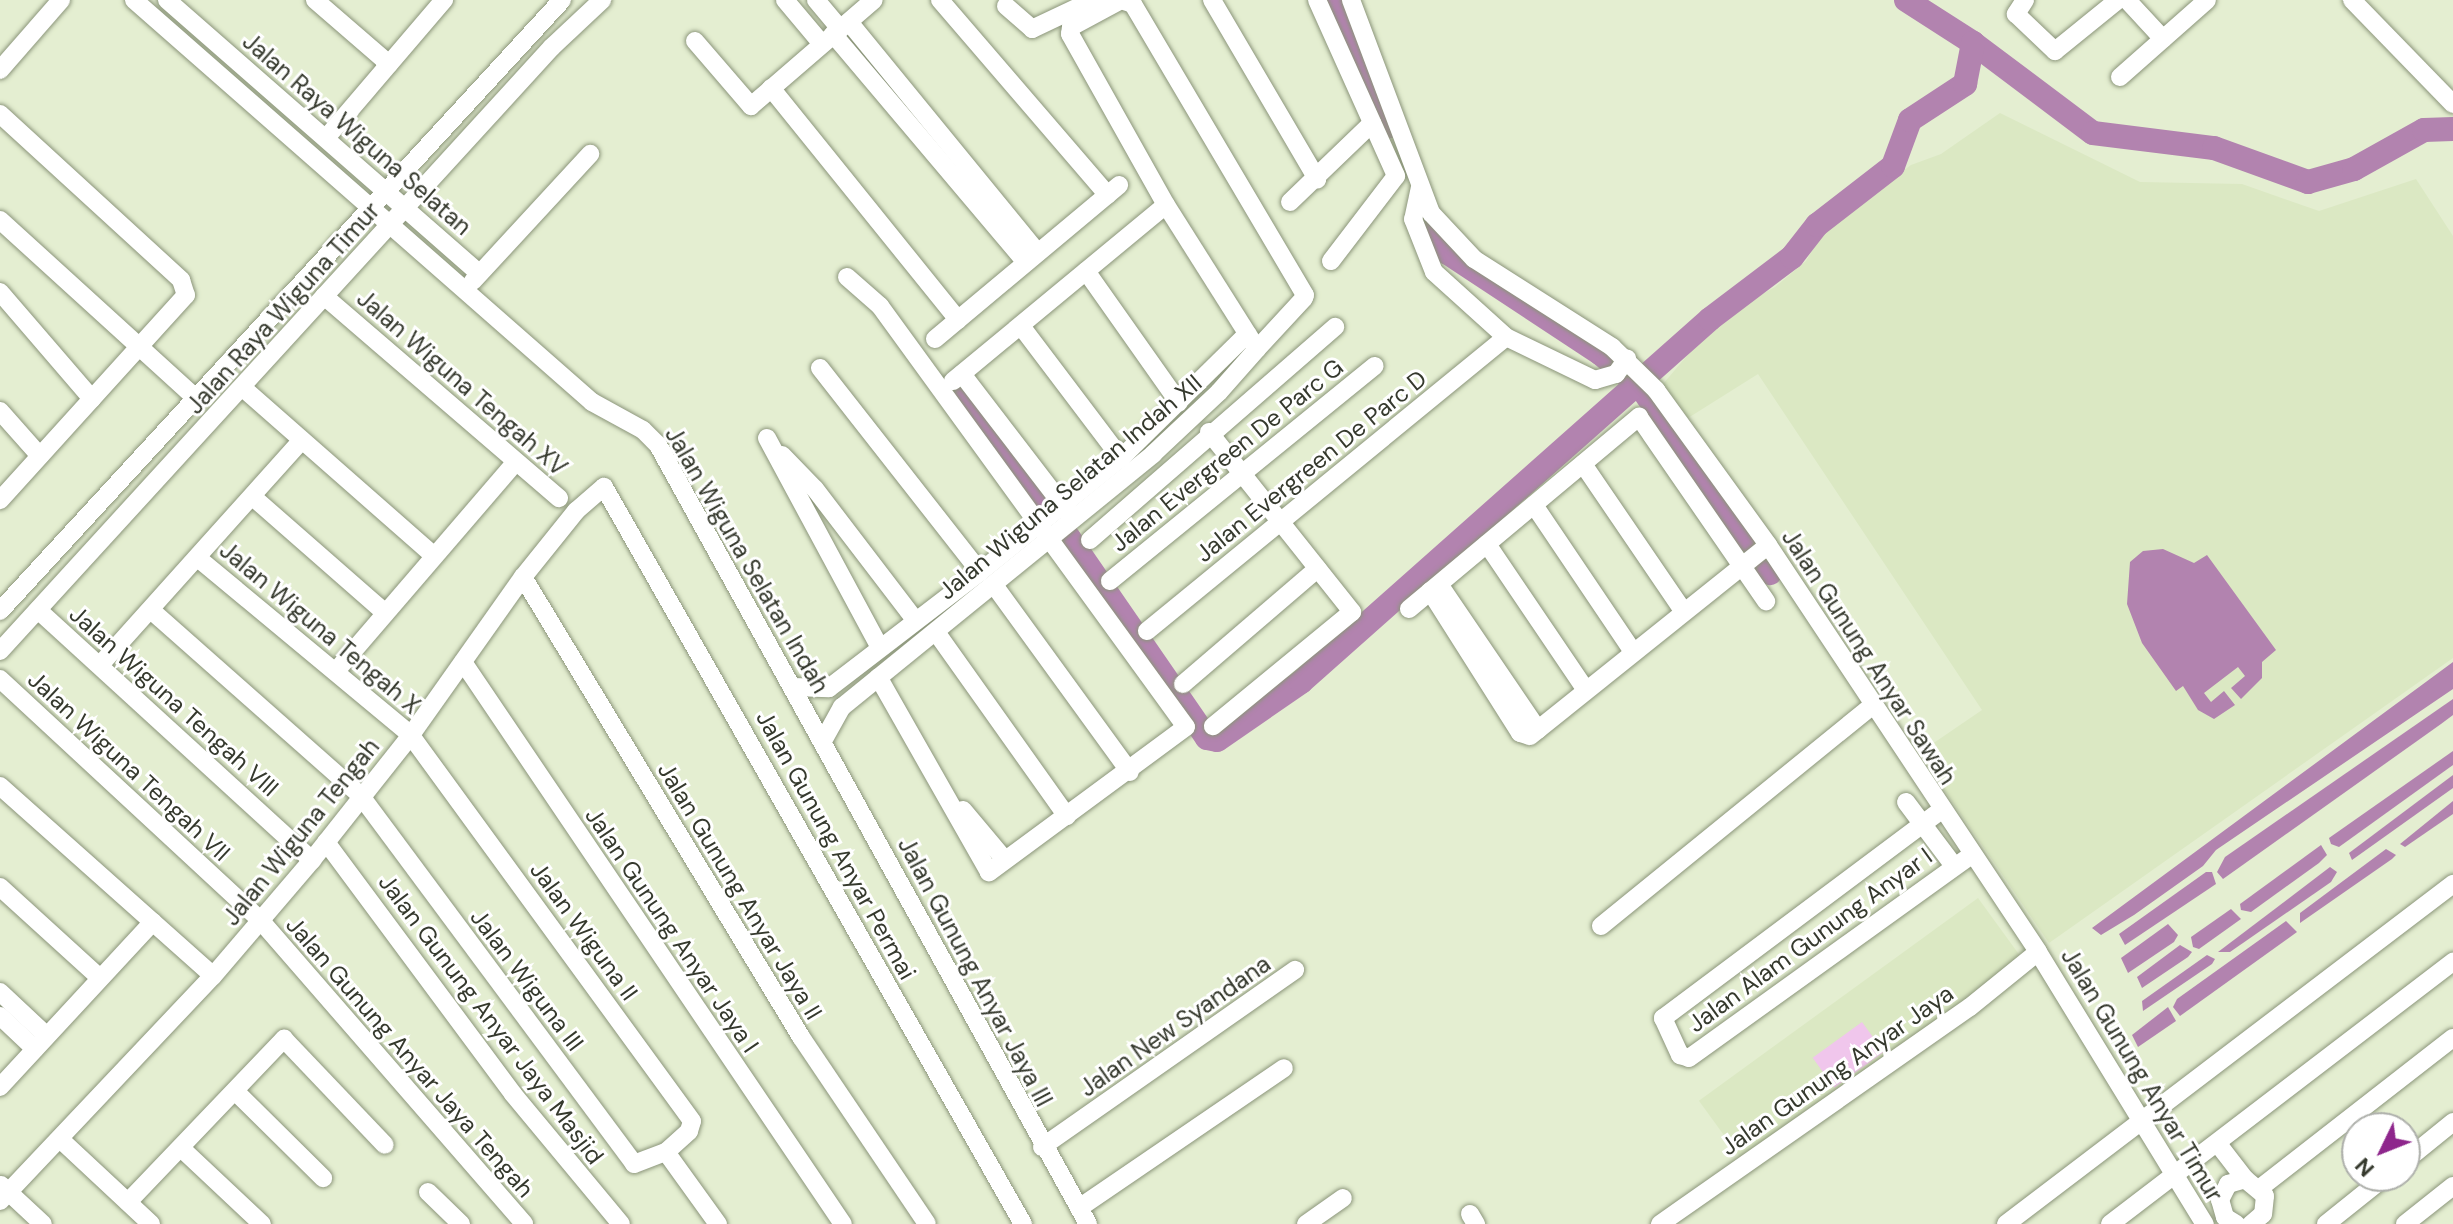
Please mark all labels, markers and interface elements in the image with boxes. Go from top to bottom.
street label: Jalan Raya Wiguna Selatan [237,27,477,241]
street label: Jalan Raya Wiguna Timur [180,196,386,420]
street label: Jalan Wiguna Tengah XV [351,284,573,482]
street label: Jalan Evergreen De Parc G [1105,352,1349,558]
street label: Jalan Evergreen De Parc D [1190,364,1432,568]
street label: Jalan Wiguna Selatan Indah XII [933,368,1207,606]
street label: Jalan Wiguna Selatan Indah [659,422,835,698]
street label: Jalan Gunung Anyar Sawah [1776,524,1962,790]
street label: Jalan Wiguna Tengah X [214,536,426,720]
street label: Jalan Wiguna Tengah VIII [64,600,284,802]
street label: Jalan Wiguna Tengah VII [22,665,236,867]
street label: Jalan Gunung Anyar Permai [750,706,922,984]
street label: Jalan Wiguna Tengah [217,733,385,931]
street label: Jalan Gunung Anyar Jaya II [652,757,828,1025]
street label: Jalan Gunung Anyar Jaya I [579,802,765,1058]
street label: Jalan Gunung Anyar Jaya III [892,833,1058,1111]
street label: Jalan Alam Gunung Anyar I [1682,842,1938,1038]
street label: Jalan Wiguna II [524,856,644,1006]
street label: Jalan Gunung Anyar Jaya Masjid [372,868,610,1170]
street label: Jalan Wiguna III [464,904,590,1056]
street label: Jalan Gunung Anyar Jaya Tengah [280,911,540,1203]
street label: Jalan Gunung Anyar Timur [2055,943,2229,1207]
street label: Jalan New Syandana [1074,949,1276,1103]
street label: Jalan Gunung Anyar Jaya [1715,979,1959,1161]
north arrow [2341,1112,2421,1192]
text: N [2348,1152,2381,1183]

